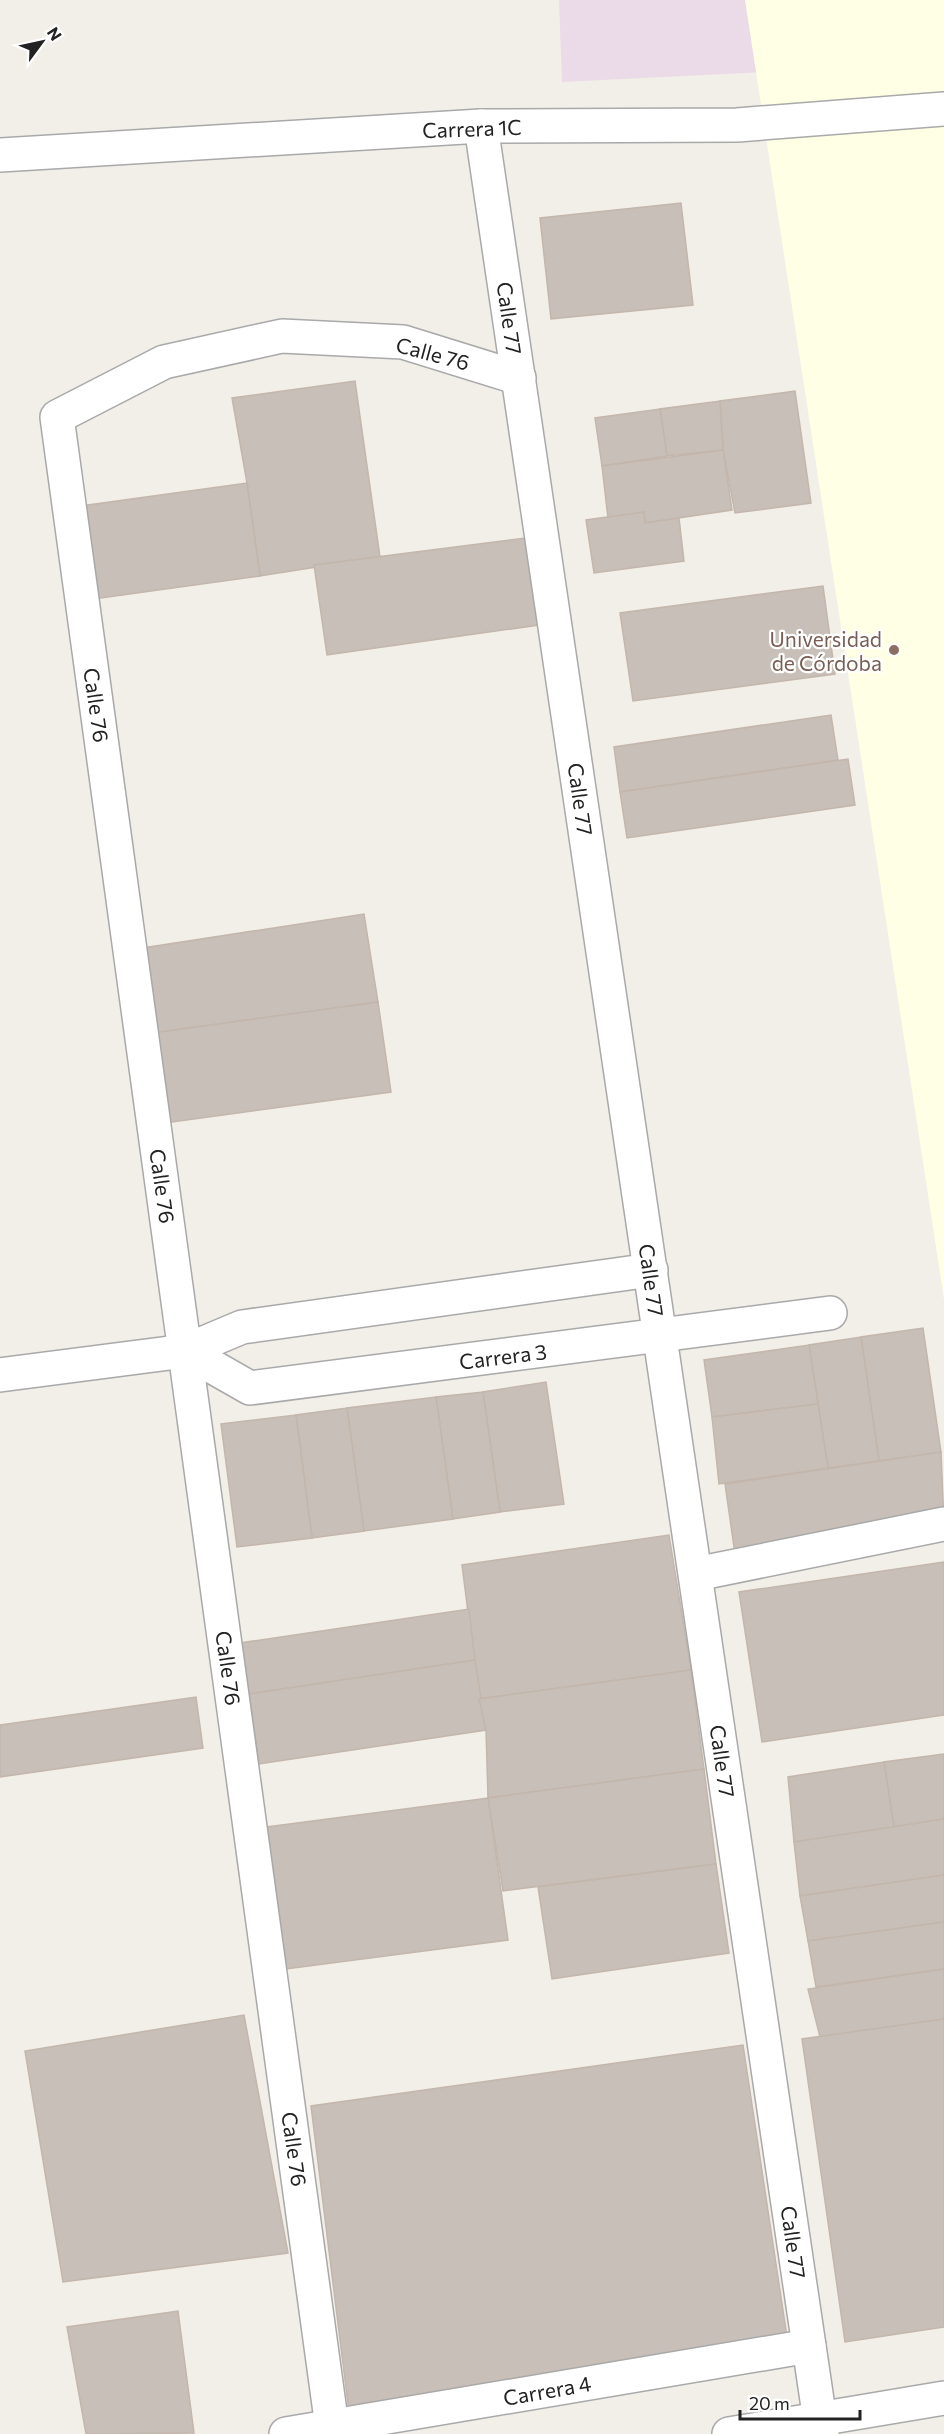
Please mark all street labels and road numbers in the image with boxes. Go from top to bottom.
street label: Carrera 1C [422,114,522,142]
street label: Calle 77 [493,280,527,356]
street label: Calle 76 [394,331,472,375]
street label: Calle 76 [79,666,115,744]
street label: Calle 77 [564,761,598,837]
street label: Calle 76 [145,1147,181,1225]
street label: Calle 77 [635,1242,669,1318]
street label: Carrera 3 [458,1338,548,1374]
street label: Calle 76 [211,1629,247,1707]
street label: Calle 77 [706,1723,740,1799]
street label: Calle 76 [277,2110,313,2188]
street label: Calle 77 [777,2204,811,2280]
street label: Carrera 4 [501,2370,593,2410]

